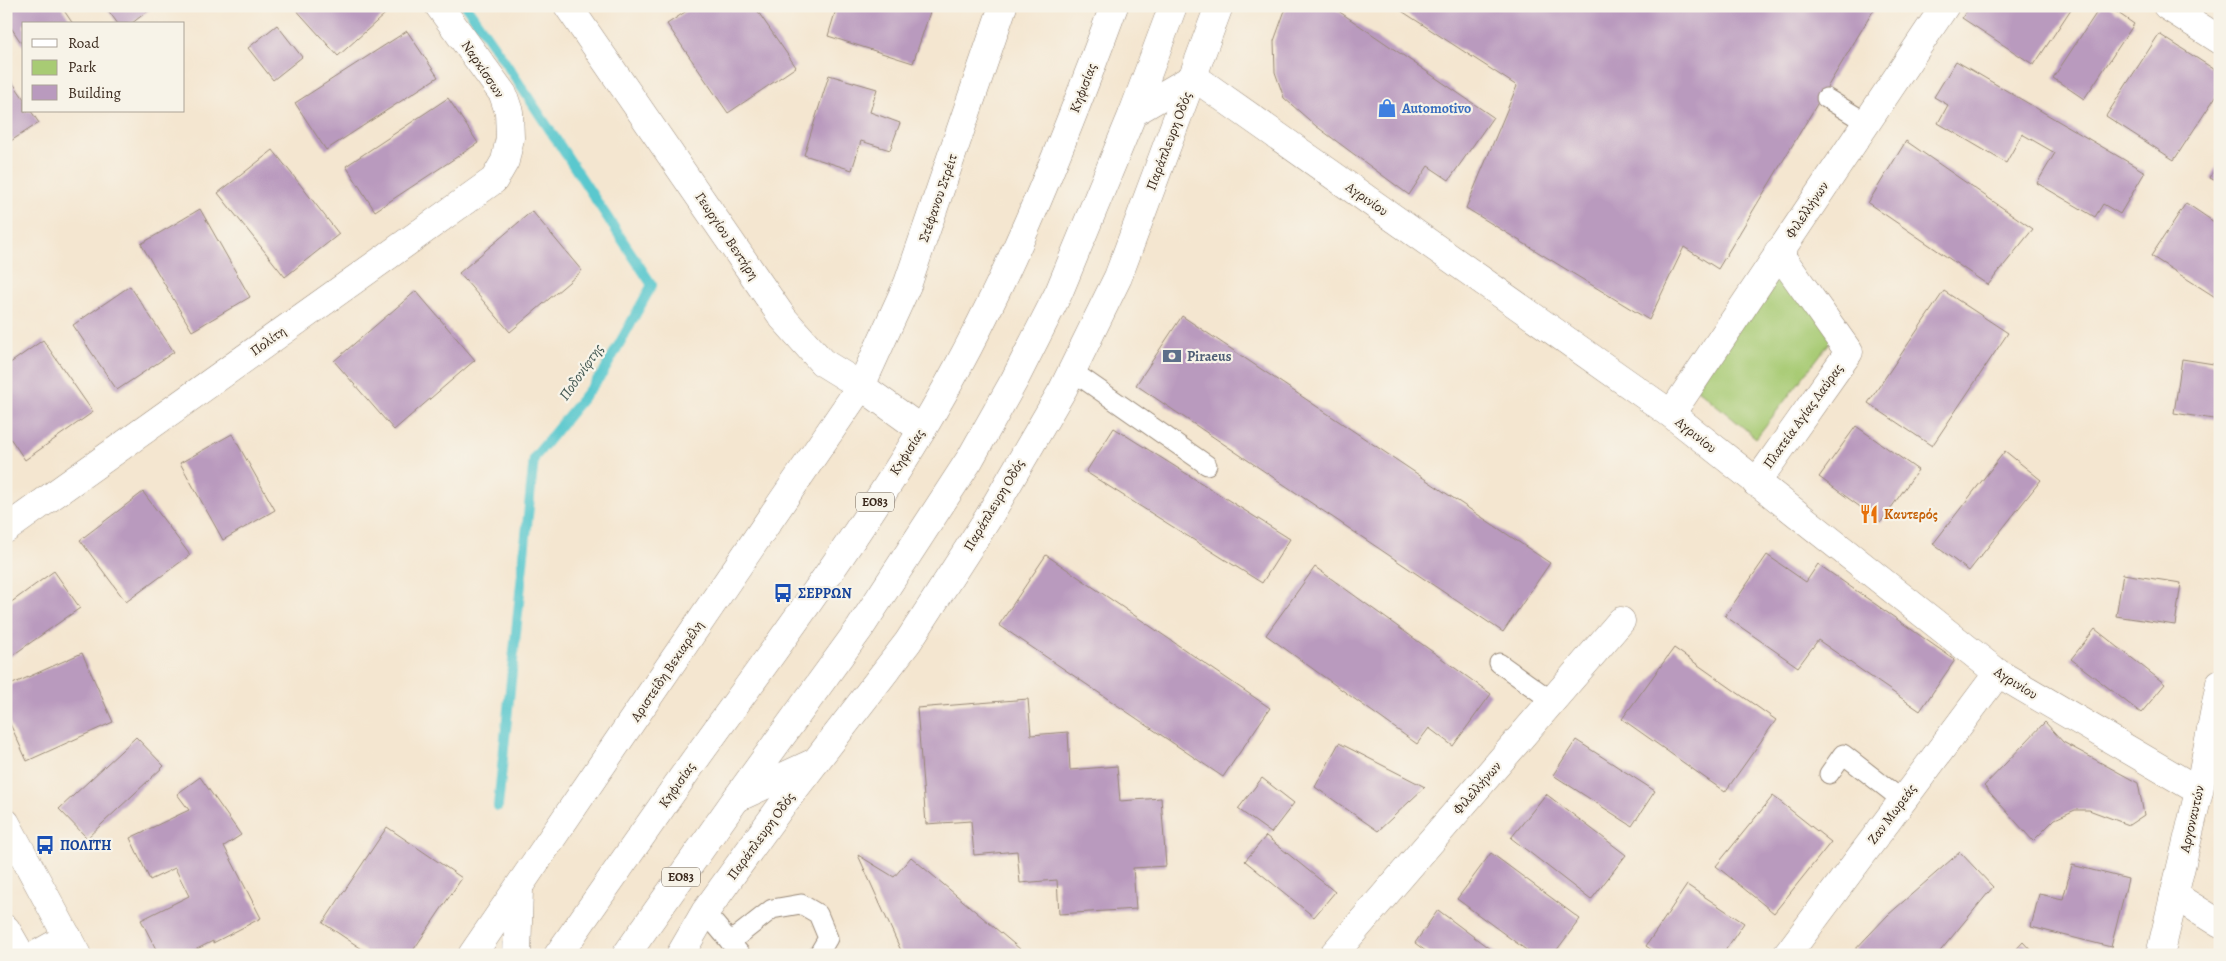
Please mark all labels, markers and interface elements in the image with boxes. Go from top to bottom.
legend [22,22,185,112]
text: Road [68,33,100,53]
street label: Ναρκίσσων [457,37,509,102]
text: Park [68,57,97,77]
street label: Κηφισίας [1065,60,1101,116]
text: Building [68,83,121,103]
street label: Παράπλευρη Οδός [1141,89,1197,193]
shop icon: Automotivo [1376,97,1398,119]
place label: Automotivo [1401,99,1471,118]
street label: Στέφανου Στρέιτ [914,151,962,245]
street label: Αγρινίου [1341,177,1392,221]
street label: Φιλελλήνων [1781,177,1833,242]
street label: Γεωργίου Βεντήρη [691,189,763,283]
street label: Πολίτη [246,322,290,360]
water label: Ποδονίφτης [554,339,608,404]
bank icon: Piraeus [1161,345,1183,367]
place label: Piraeus [1187,347,1232,366]
street label: Πλατεία Αγίας Λαύρας [1759,360,1847,472]
street label: Αγρινίου [1671,412,1721,458]
street label: Κηφισίας [885,425,929,479]
street label: Παράπλευρη Οδός [959,455,1029,555]
road number: ΕΟ83 [856,492,894,512]
restaurant icon: Καυτερός [1858,503,1880,525]
place label: Καυτερός [1884,505,1938,524]
bus stop icon: ΣΕΡΡΩΝ [772,582,794,604]
place label: ΣΕΡΡΩΝ [798,584,852,603]
street label: Αριστείδη Βεκιαρέλη [626,617,708,726]
street label: Αγρινίου [1990,662,2041,704]
street label: Φιλελλήνων [1448,757,1506,819]
street label: Κηφισίας [654,758,700,812]
street label: Ζαν Μωρεάς [1863,780,1921,848]
street label: Αργοναυτών [2175,783,2209,855]
street label: Παράπλευρη Οδός [723,788,799,884]
bus stop icon: ΠΟΛΙΤΗ [34,834,56,856]
place label: ΠΟΛΙΤΗ [60,836,112,855]
road number: ΕΟ83 [662,868,700,886]

